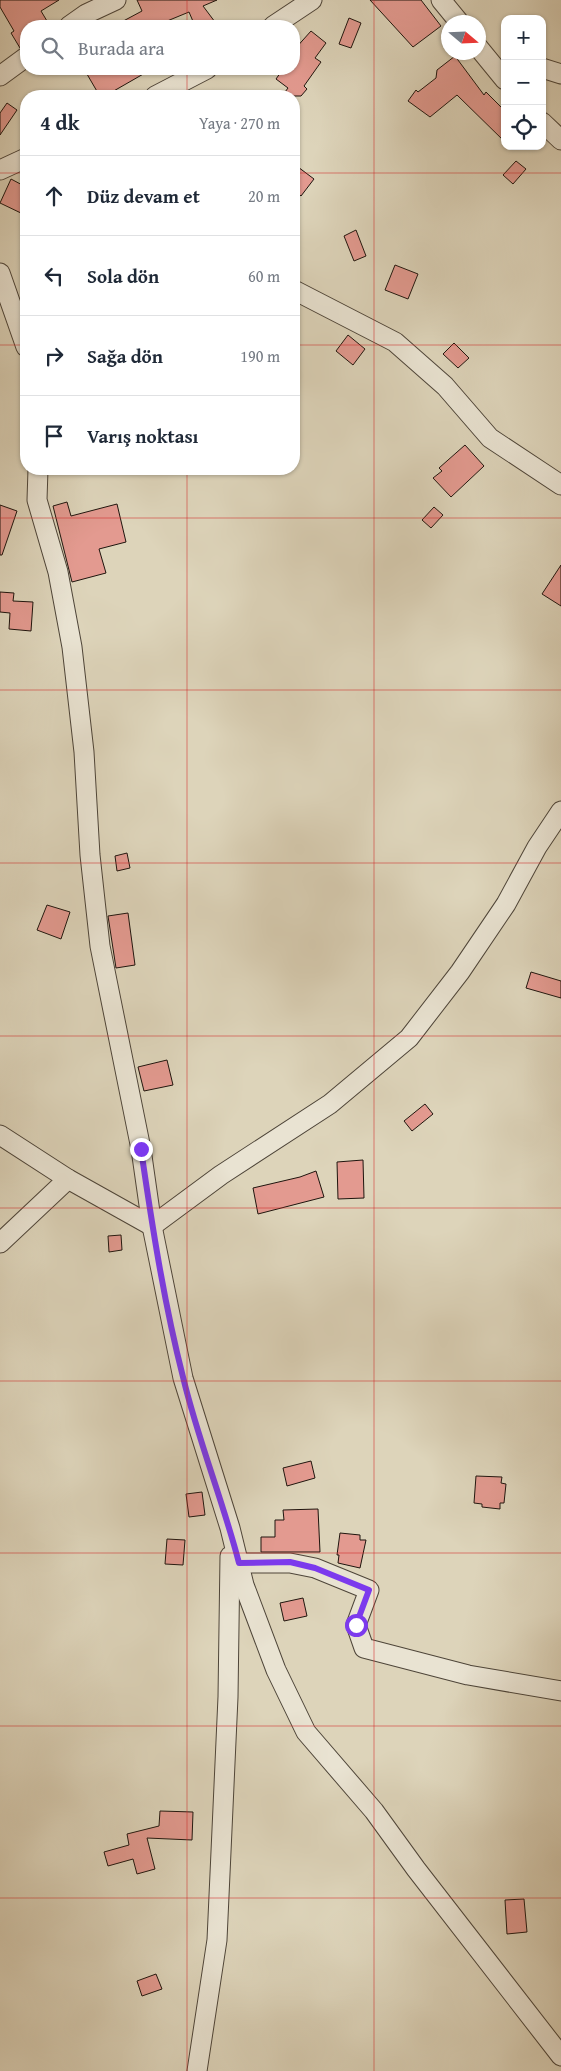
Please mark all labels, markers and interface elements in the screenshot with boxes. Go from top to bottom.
north arrow [441,15,486,60]
map controls [501,15,546,150]
button: + [501,15,546,60]
search box [20,20,300,75]
icon: search [38,34,66,62]
text: Burada ara [78,34,165,62]
button: − [501,60,546,105]
button: locate [501,105,546,150]
text: 4 dk [40,107,80,138]
text: Yaya · 270 m [199,111,280,135]
icon: ahead [40,182,68,210]
text: Düz devam et [87,182,200,210]
text: 20 m [248,184,280,208]
icon: left [40,262,68,290]
text: Sola dön [87,262,159,290]
text: 60 m [248,264,280,288]
icon: right [40,342,68,370]
text: Sağa dön [87,342,163,370]
text: 190 m [240,344,280,368]
icon: arrive [40,422,68,450]
text: Varış noktası [87,422,198,450]
route end [130,1138,153,1161]
route start [345,1614,368,1637]

